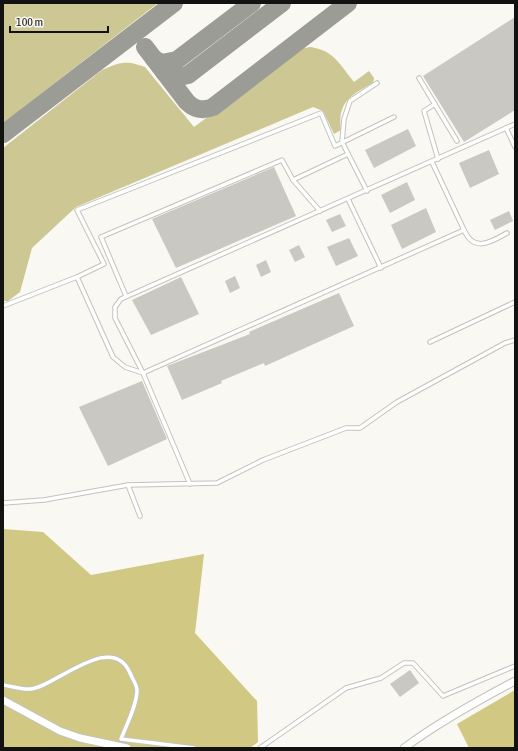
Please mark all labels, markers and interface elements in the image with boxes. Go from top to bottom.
scale bar [10,8,108,34]
text: 100 m [16,15,43,29]

